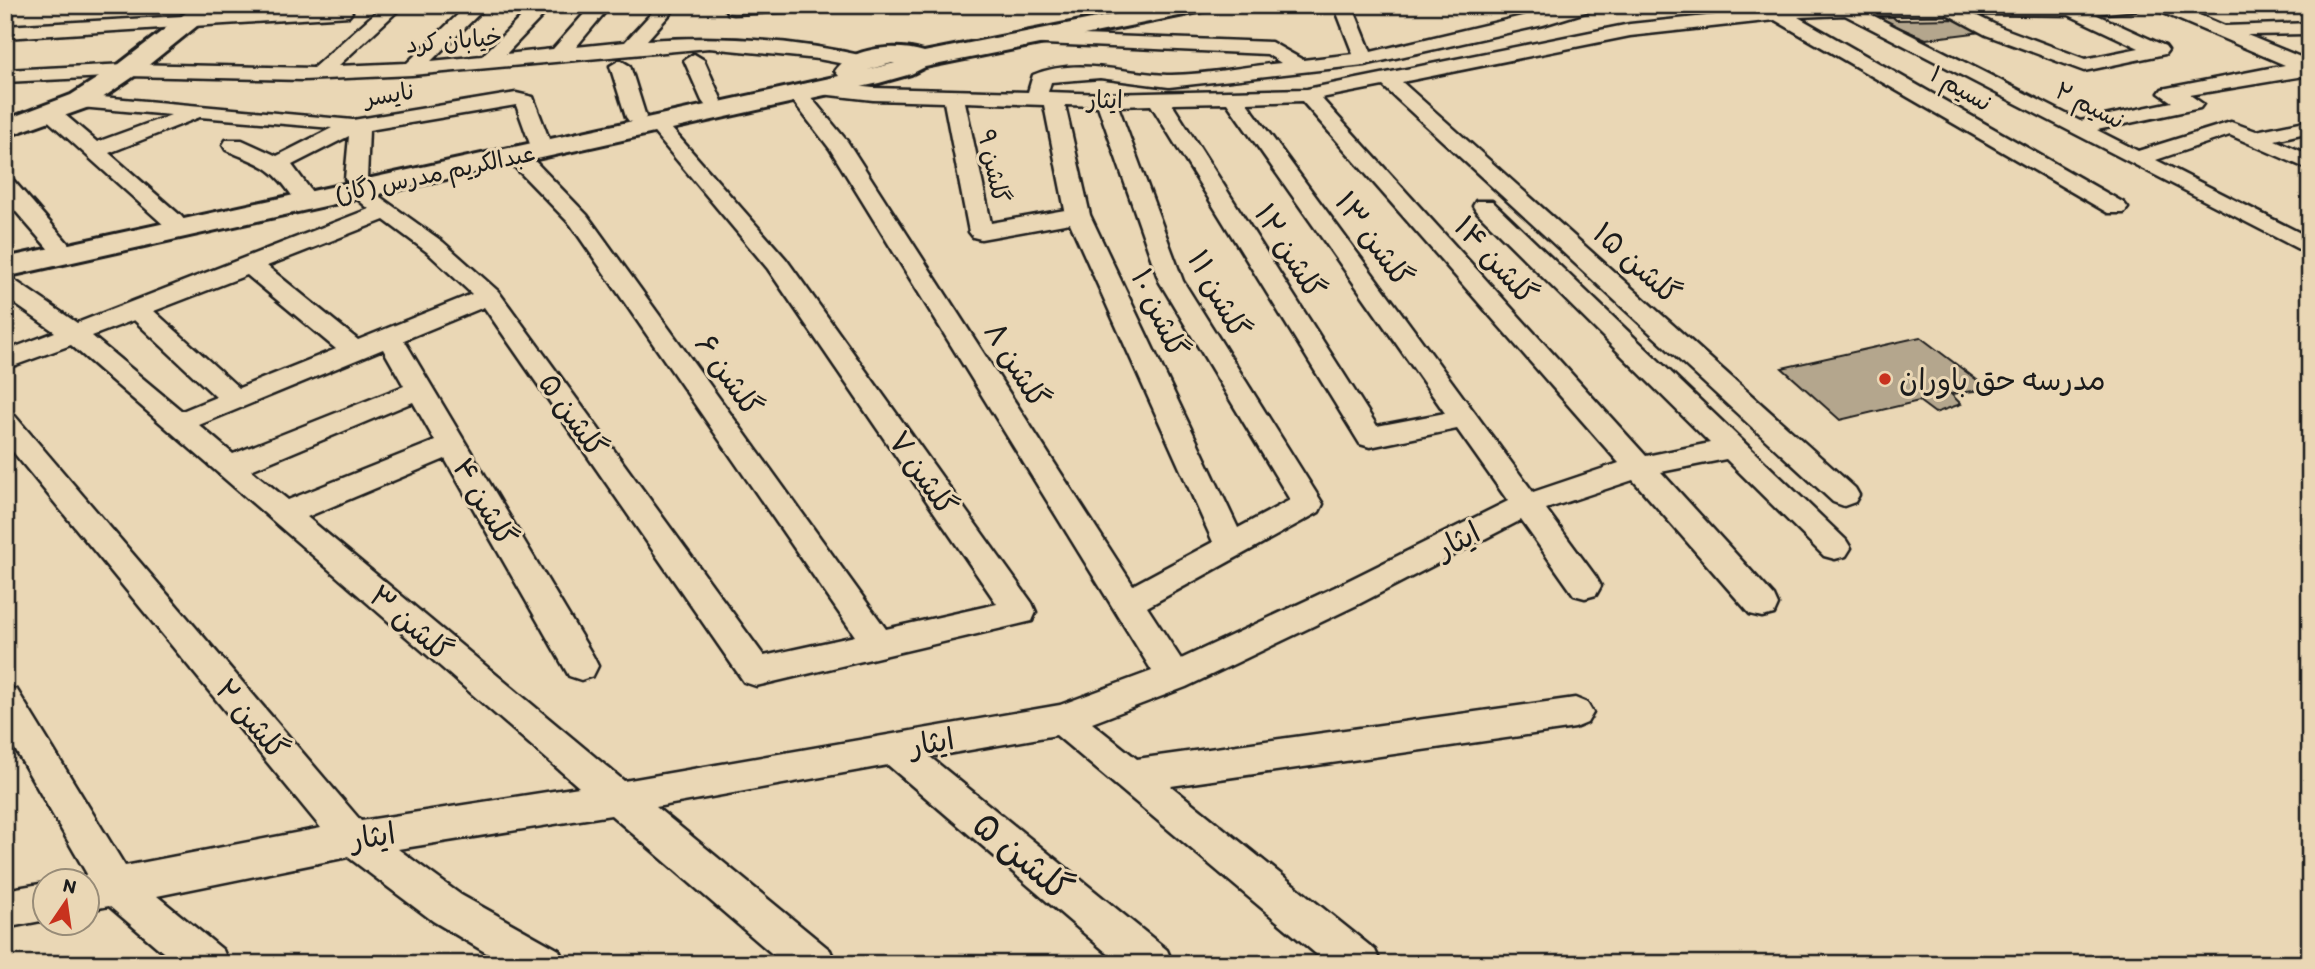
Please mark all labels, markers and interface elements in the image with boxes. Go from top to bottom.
street label: خیابان کرد [405,21,503,59]
street label: نسیم ۱ [1923,59,1997,121]
street label: نسیم ۲ [2049,75,2130,138]
street label: نایسر [360,76,416,113]
street label: ایثار [1085,85,1123,114]
street label: گلشن ۹ [972,127,1016,205]
street label: عبدالکریم مدرس (گاز) [332,138,539,212]
street label: گلشن ۱۳ [1327,184,1421,294]
street label: گلشن ۱۲ [1246,197,1334,305]
street label: گلشن ۱۴ [1446,208,1546,312]
street label: گلشن ۱۵ [1585,214,1689,312]
street label: گلشن ۱۱ [1180,243,1258,345]
street label: گلشن ۱۰ [1123,262,1197,364]
street label: گلشن ۸ [976,315,1058,415]
street label: گلشن ۶ [687,327,771,423]
place label: مدرسه حق باوران [1899,361,2106,399]
street label: گلشن ۵ [531,366,615,464]
marker: مدرسه حق باوران [1877,371,1893,387]
street label: گلشن ۷ [881,423,965,523]
street label: گلشن ۴ [445,451,525,553]
street label: ایثار [1427,513,1486,568]
street label: گلشن ۳ [362,577,460,669]
street label: گلشن ۲ [208,671,296,767]
street label: ایثار [904,720,957,765]
street label: گلشن ۵ [964,802,1082,910]
street label: ایثار [345,814,398,858]
north arrow [32,867,102,937]
text: N [61,873,79,899]

